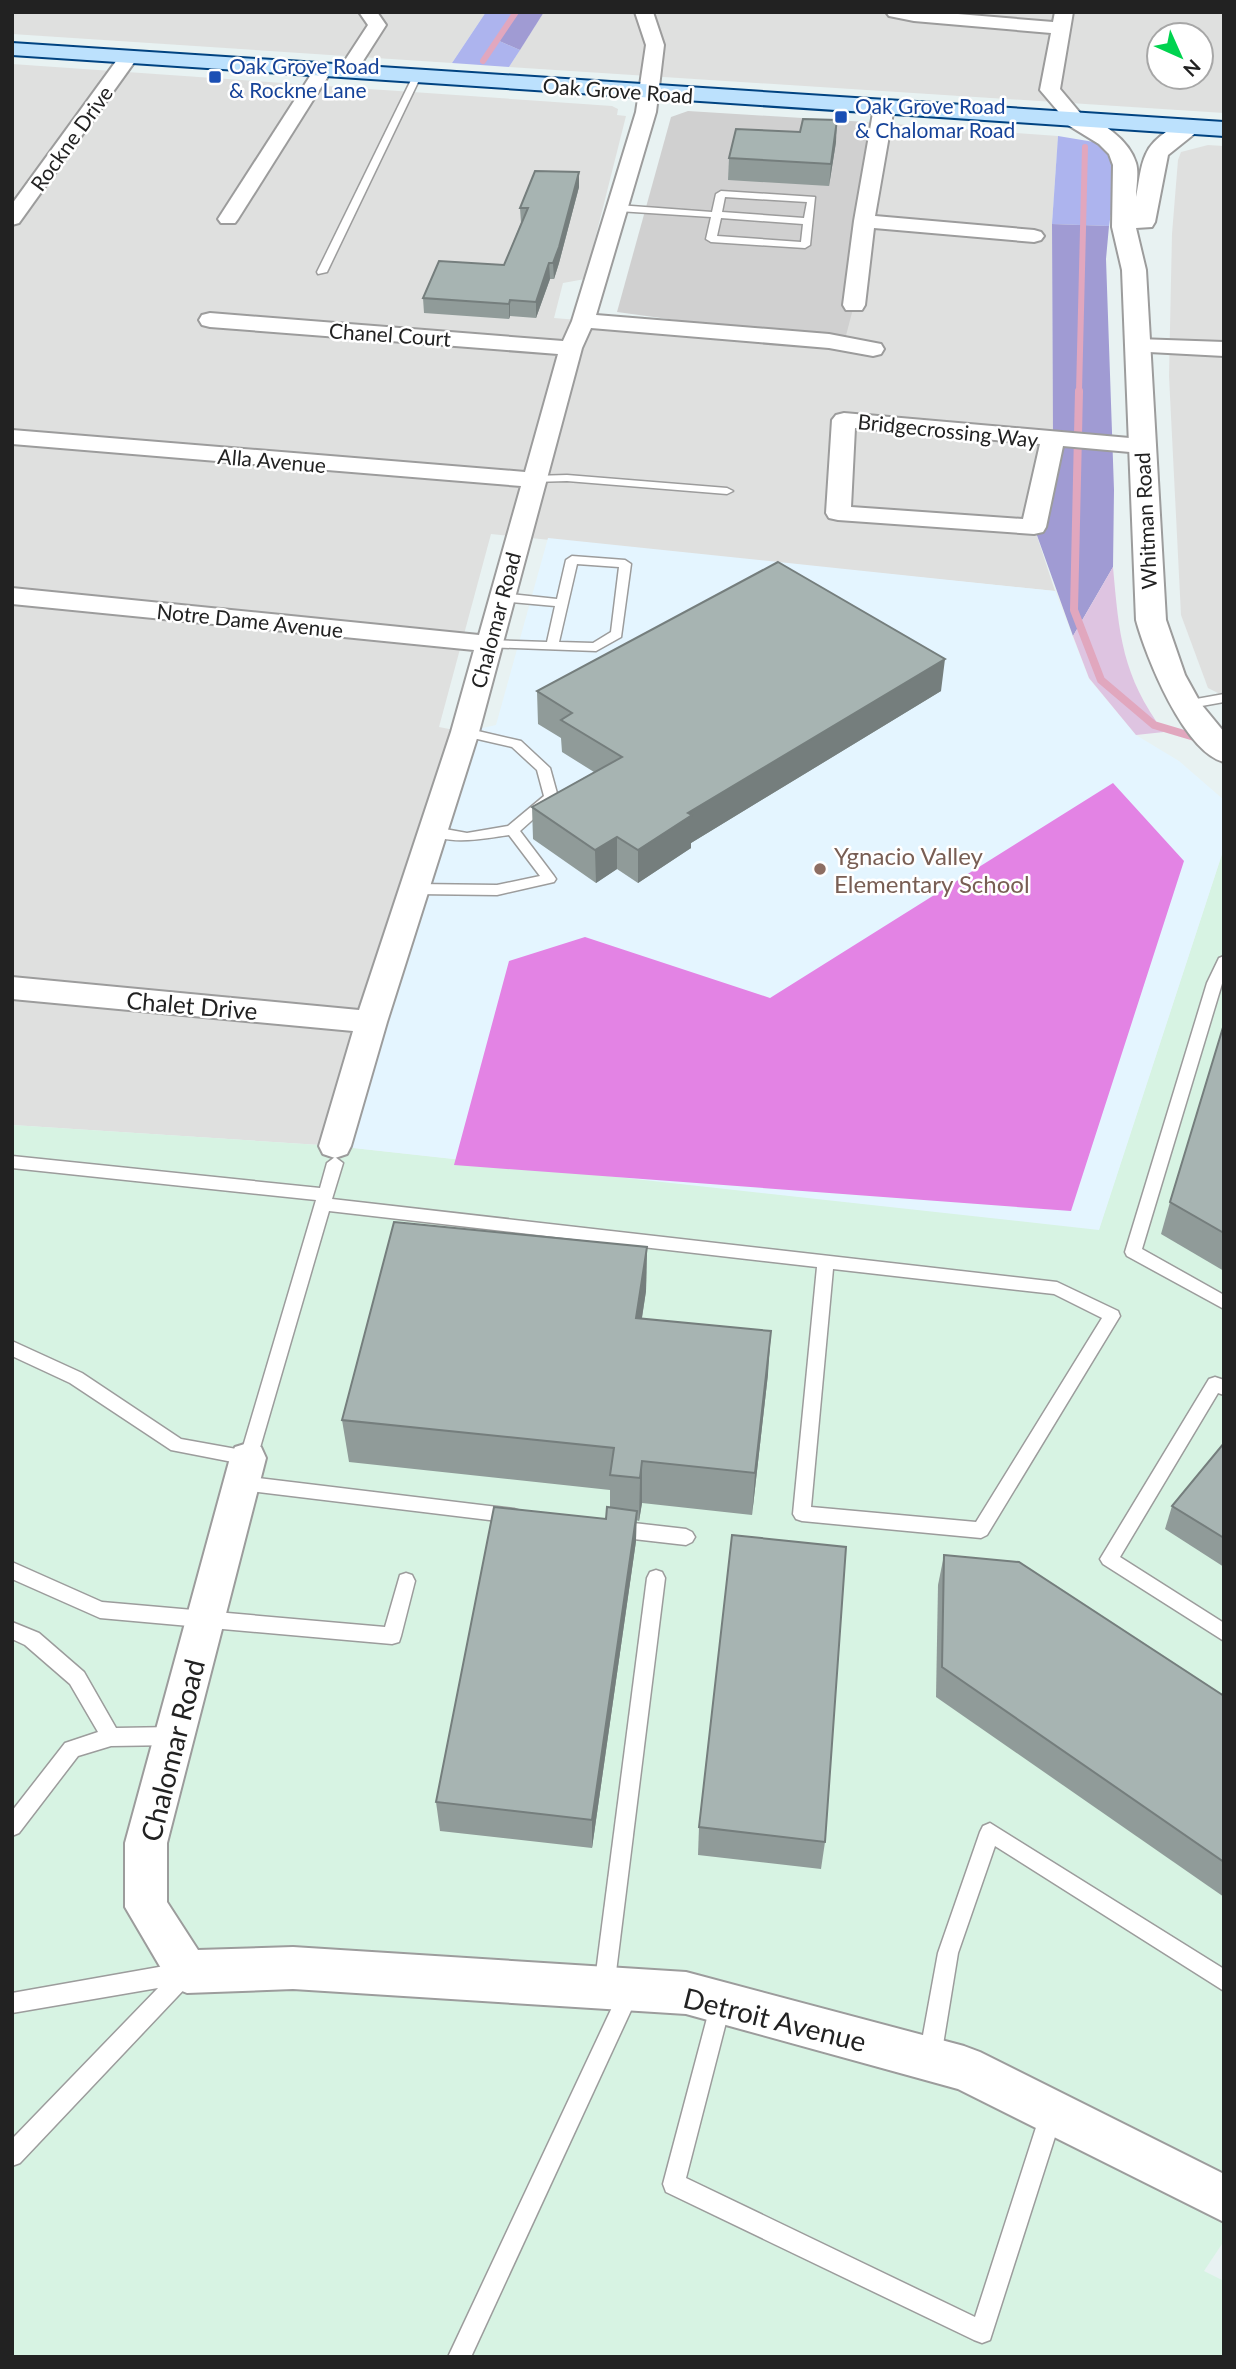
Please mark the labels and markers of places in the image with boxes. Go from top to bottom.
place label: Oak Grove Road & Rockne Lane [229,53,380,102]
marker: Oak Grove Road & Rockne Lane [207,69,223,85]
place label: Oak Grove Road & Chalomar Road [855,93,1015,142]
marker: Oak Grove Road & Chalomar Road [833,109,849,125]
place label: Ygnacio Valley Elementary School [834,841,1030,898]
marker: Ygnacio Valley Elementary School [812,861,828,877]

